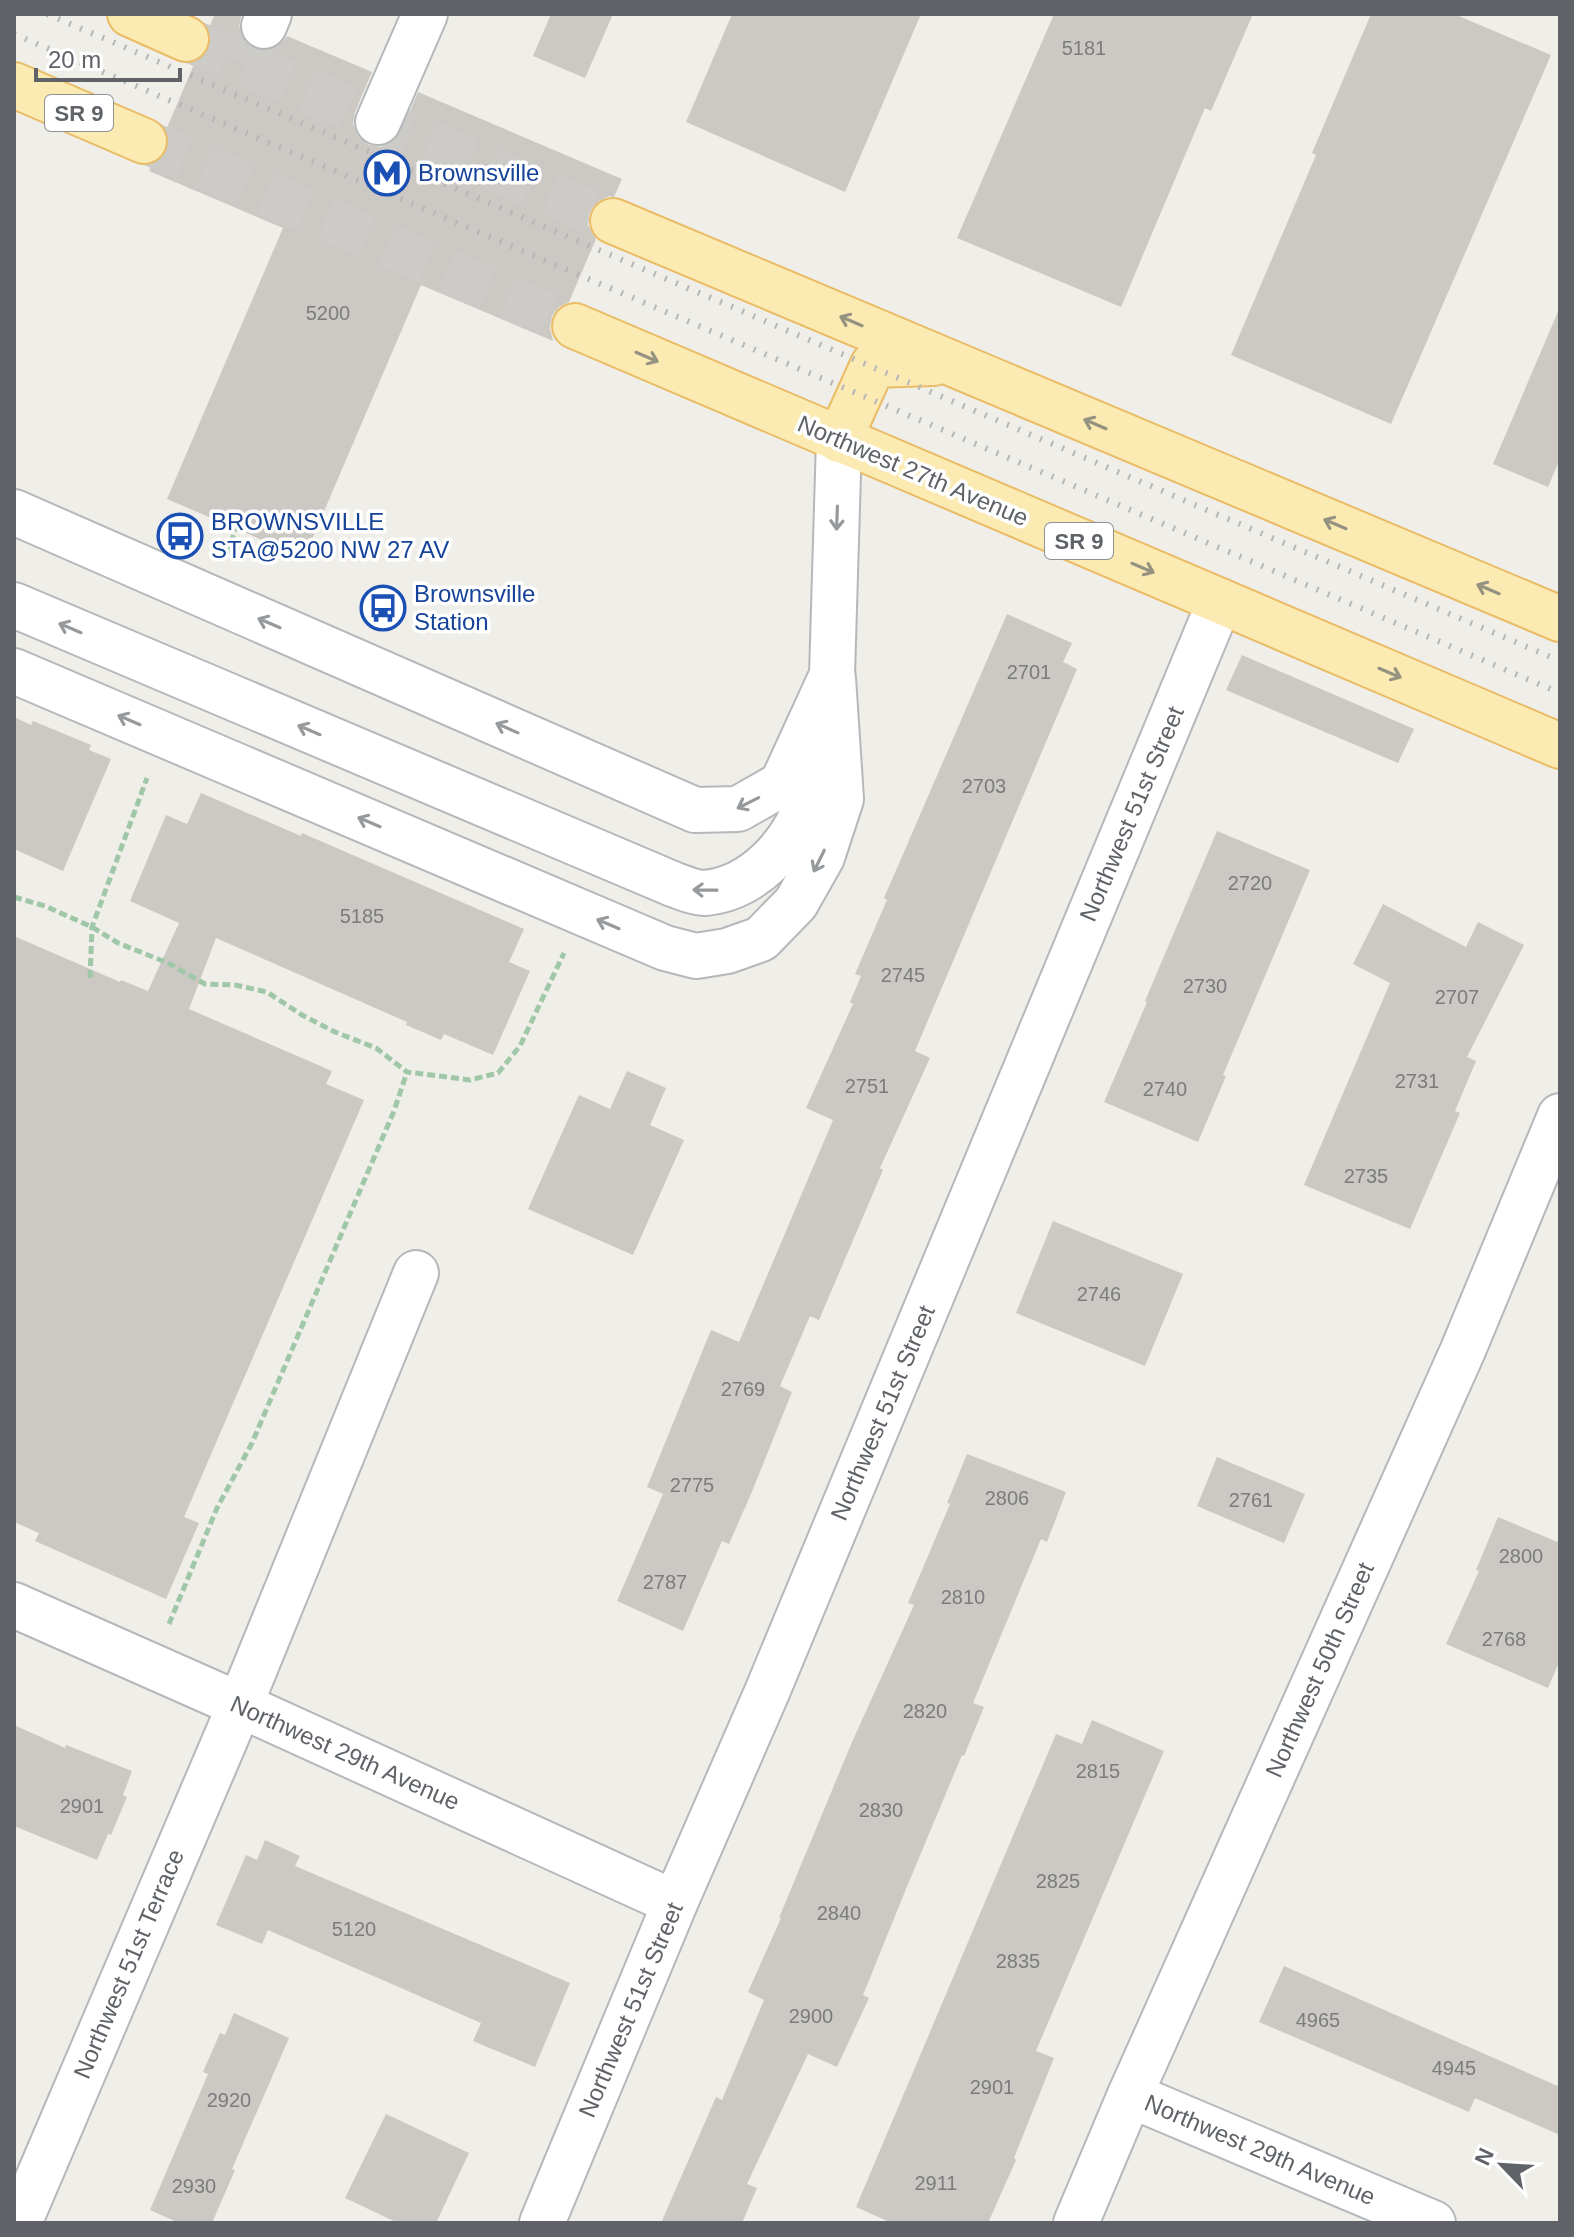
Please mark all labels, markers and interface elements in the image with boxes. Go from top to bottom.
scale bar [36,32,180,82]
house number: 5181 [1062,37,1106,59]
text: 20 m [48,46,101,73]
road number: SR 9 [45,95,113,131]
metro station icon: Brownsville [363,149,411,197]
place label: Brownsville [418,159,539,186]
house number: 5200 [306,302,350,324]
one-way arrow [839,312,864,327]
one-way arrow [634,351,659,366]
street label: Northwest 27th Avenue [794,410,1032,531]
one-way arrow [1083,415,1108,430]
one-way arrow [829,504,844,531]
place label: BROWNSVILLE STA@5200 NW 27 AV [211,508,449,563]
bus stop icon: BROWNSVILLE STA@5200 NW 27 AV [156,512,204,560]
one-way arrow [1323,516,1348,531]
road number: SR 9 [1045,523,1113,559]
one-way arrow [1130,562,1155,577]
place label: Brownsville Station [414,580,535,635]
one-way arrow [1476,580,1501,595]
bus stop icon: Brownsville Station [359,584,407,632]
one-way arrow [257,615,281,630]
one-way arrow [58,620,83,635]
house number: 2701 [1007,661,1051,683]
one-way arrow [1377,667,1402,682]
street label: Northwest 51st Street [1074,702,1189,925]
one-way arrow [118,712,142,727]
one-way arrow [495,719,520,734]
one-way arrow [297,721,322,736]
house number: 2703 [962,775,1006,797]
one-way arrow [737,795,760,811]
one-way arrow [357,813,382,828]
one-way arrow [811,849,826,873]
house number: 2720 [1228,872,1272,894]
one-way arrow [692,882,718,898]
house number: 5185 [340,905,384,927]
one-way arrow [596,915,621,930]
house number: 2745 [881,964,925,986]
house number: 2730 [1183,975,1227,997]
house number: 2707 [1435,986,1479,1008]
house number: 2731 [1395,1070,1439,1092]
house number: 2751 [845,1075,889,1097]
house number: 2740 [1143,1078,1187,1100]
house number: 2735 [1344,1165,1388,1187]
house number: 2746 [1077,1283,1121,1305]
street label: Northwest 51st Street [825,1301,940,1524]
house number: 2769 [721,1378,765,1400]
house number: 2775 [670,1474,714,1496]
house number: 2806 [985,1487,1029,1509]
house number: 2761 [1229,1489,1273,1511]
house number: 2800 [1499,1545,1543,1567]
street label: Northwest 50th Street [1260,1558,1379,1781]
house number: 2787 [643,1571,687,1593]
house number: 2810 [941,1586,985,1608]
house number: 2768 [1482,1628,1526,1650]
street label: Northwest 29th Avenue [227,1690,464,1815]
house number: 2820 [903,1700,947,1722]
house number: 2815 [1076,1760,1120,1782]
house number: 2901 [60,1795,104,1817]
house number: 2830 [859,1799,903,1821]
street label: Northwest 51st Terrace [68,1845,189,2082]
house number: 2825 [1036,1870,1080,1892]
street label: Northwest 51st Street [573,1898,688,2121]
house number: 2840 [817,1902,861,1924]
house number: 5120 [332,1918,376,1940]
house number: 2835 [996,1950,1040,1972]
house number: 2900 [789,2005,833,2027]
house number: 4965 [1296,2009,1340,2031]
house number: 4945 [1432,2057,1476,2079]
house number: 2901 [970,2076,1014,2098]
house number: 2920 [207,2089,251,2111]
street label: Northwest 29th Avenue [1141,2089,1379,2210]
north arrow [1462,2125,1542,2205]
text: N [1470,2144,1499,2169]
house number: 2911 [914,2172,958,2194]
house number: 2930 [172,2175,216,2197]

